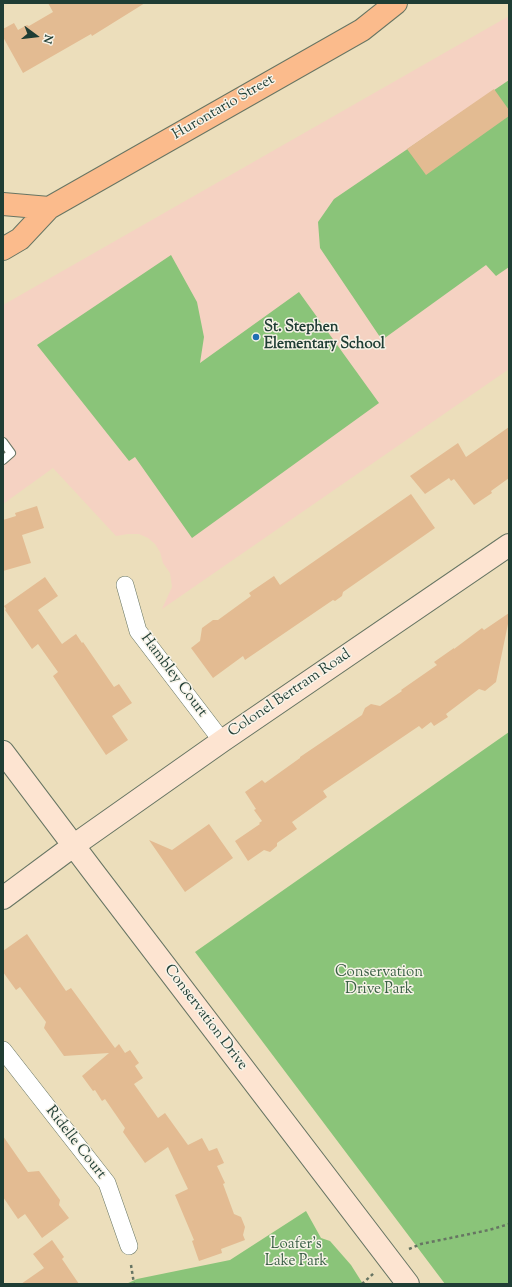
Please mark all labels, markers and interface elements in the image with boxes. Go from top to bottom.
north arrow [16,16,56,56]
text: N [39,33,56,45]
street label: Hurontario Street [170,71,278,145]
place label: St. Stephen Elementary School [264,319,385,354]
marker: St. Stephen Elementary School [251,332,261,342]
street label: Hambley Court [136,631,210,721]
street label: Colonel Bertram Road [225,646,355,742]
street label: Conservation Drive [159,962,251,1074]
park label: Conservation Drive Park [335,964,423,999]
street label: Ridelle Court [41,1103,109,1183]
park label: Loafer's Lake Park [265,1236,327,1271]

